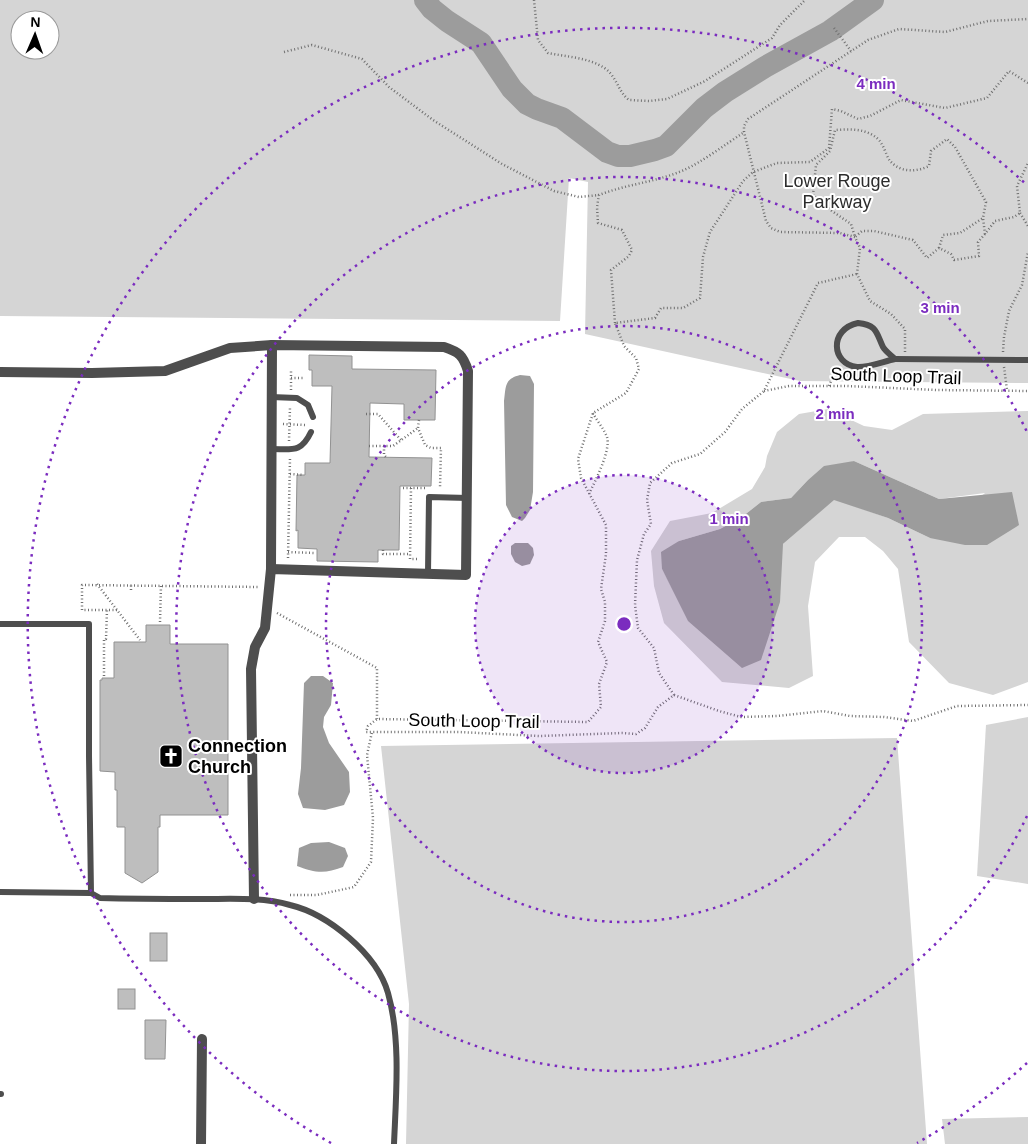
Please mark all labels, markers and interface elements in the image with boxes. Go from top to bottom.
north arrow [10,10,60,60]
text: N [30,14,41,30]
text: 4 min [856,75,896,92]
park label: Lower Rouge Parkway [783,171,891,212]
text: 3 min [920,299,960,316]
street label: South Loop Trail [830,364,962,388]
text: 2 min [815,405,855,422]
text: 1 min [709,510,749,527]
centre of rings [615,615,633,633]
street label: South Loop Trail [408,710,540,732]
place label: Connection Church [188,736,287,777]
church icon: Connection Church [158,743,184,769]

